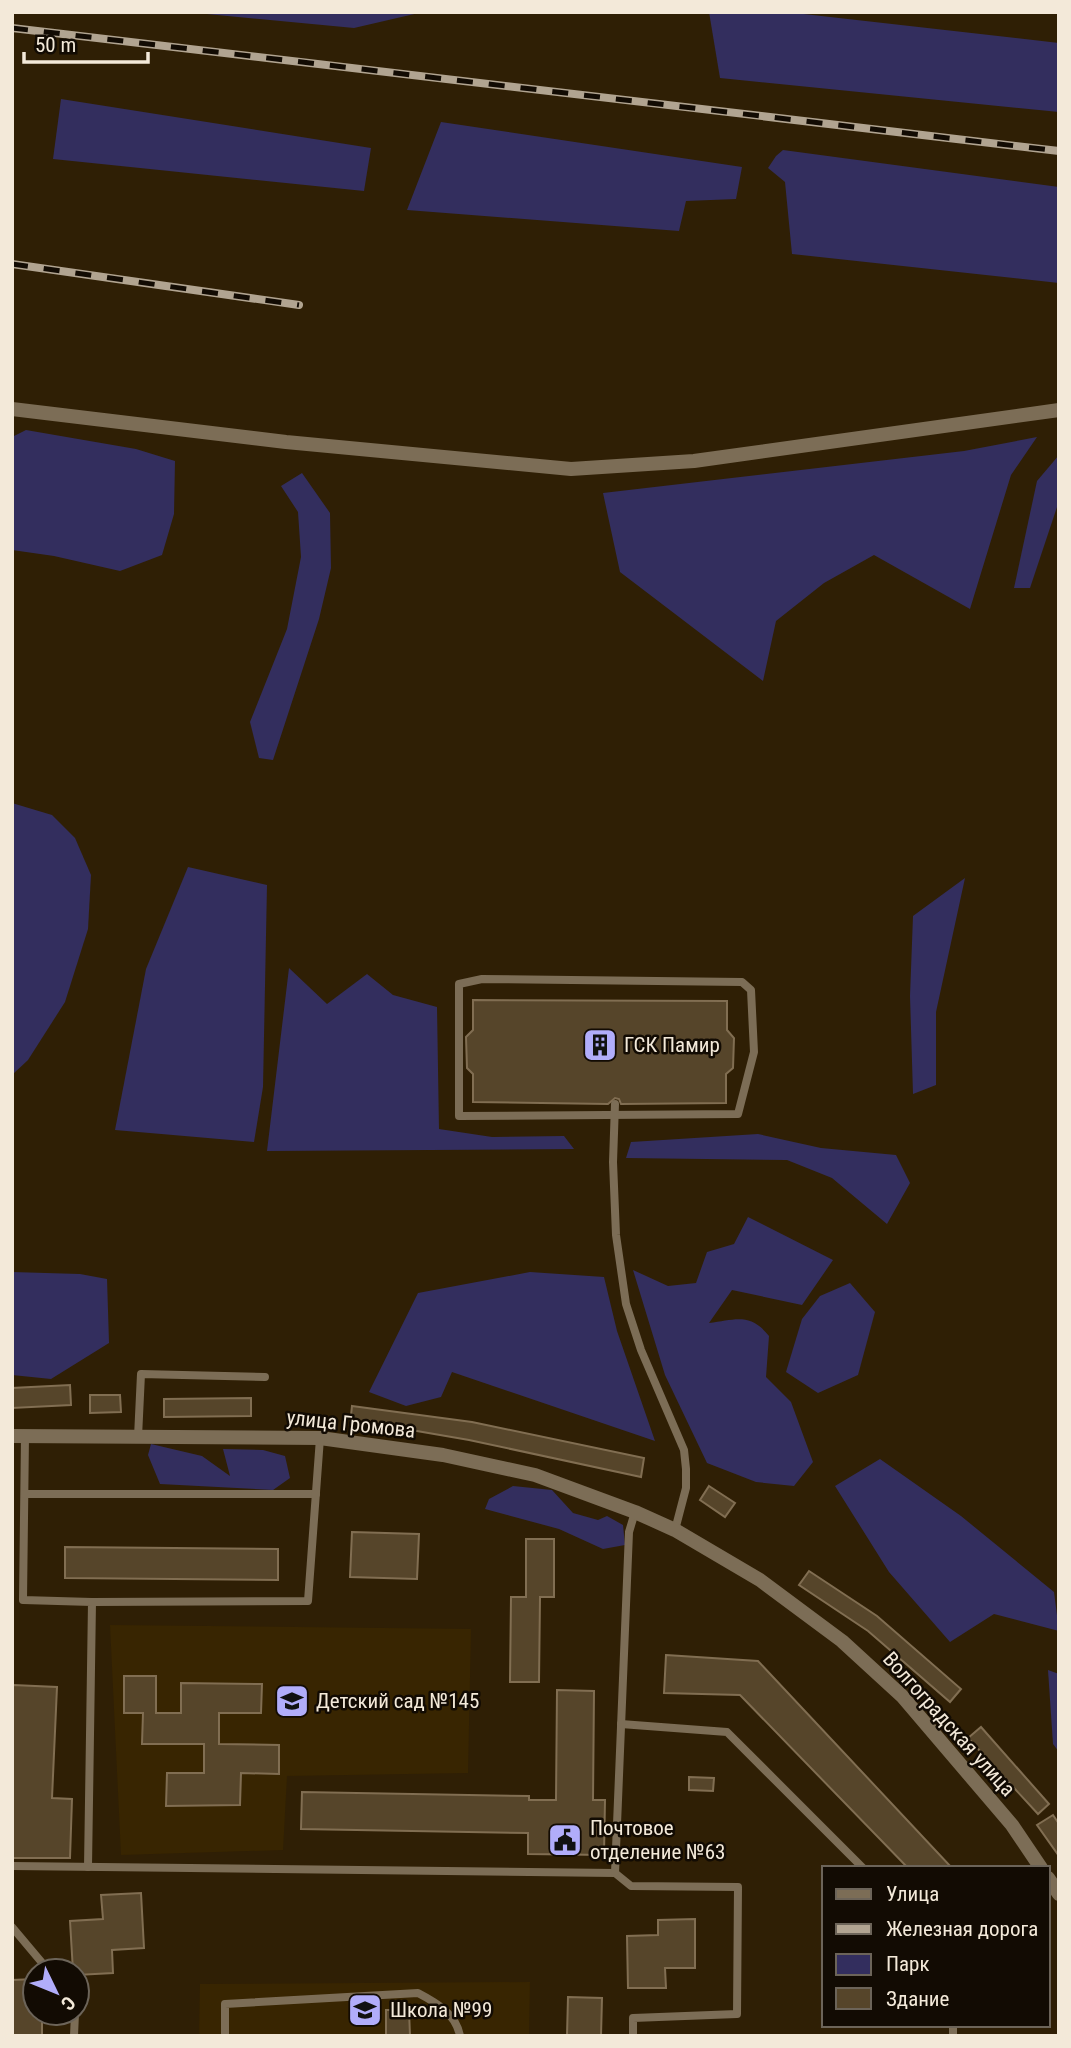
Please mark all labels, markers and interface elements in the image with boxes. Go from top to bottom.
scale bar [24,21,149,65]
text: 50 m [35,33,76,57]
building icon: ГСК Памир [581,1026,619,1064]
place label: ГСК Памир [624,1033,720,1057]
street label: улица Громова [285,1405,417,1443]
street label: Волгоградская улица [878,1647,1020,1801]
school or university icon: Детский сад №145 [273,1682,311,1720]
place label: Детский сад №145 [316,1689,479,1713]
place label: Почтовое отделение №63 [590,1816,725,1864]
public building icon: Почтовое отделение №63 [546,1821,584,1859]
legend [822,1866,1050,2027]
text: Улица [886,1882,939,1906]
text: Железная дорога [886,1917,1038,1941]
text: Парк [886,1952,930,1976]
north arrow [21,1957,91,2027]
text: Здание [886,1987,950,2011]
text: С [56,1991,80,2015]
school or university icon: Школа №99 [346,1991,384,2029]
place label: Школа №99 [390,1998,492,2022]

